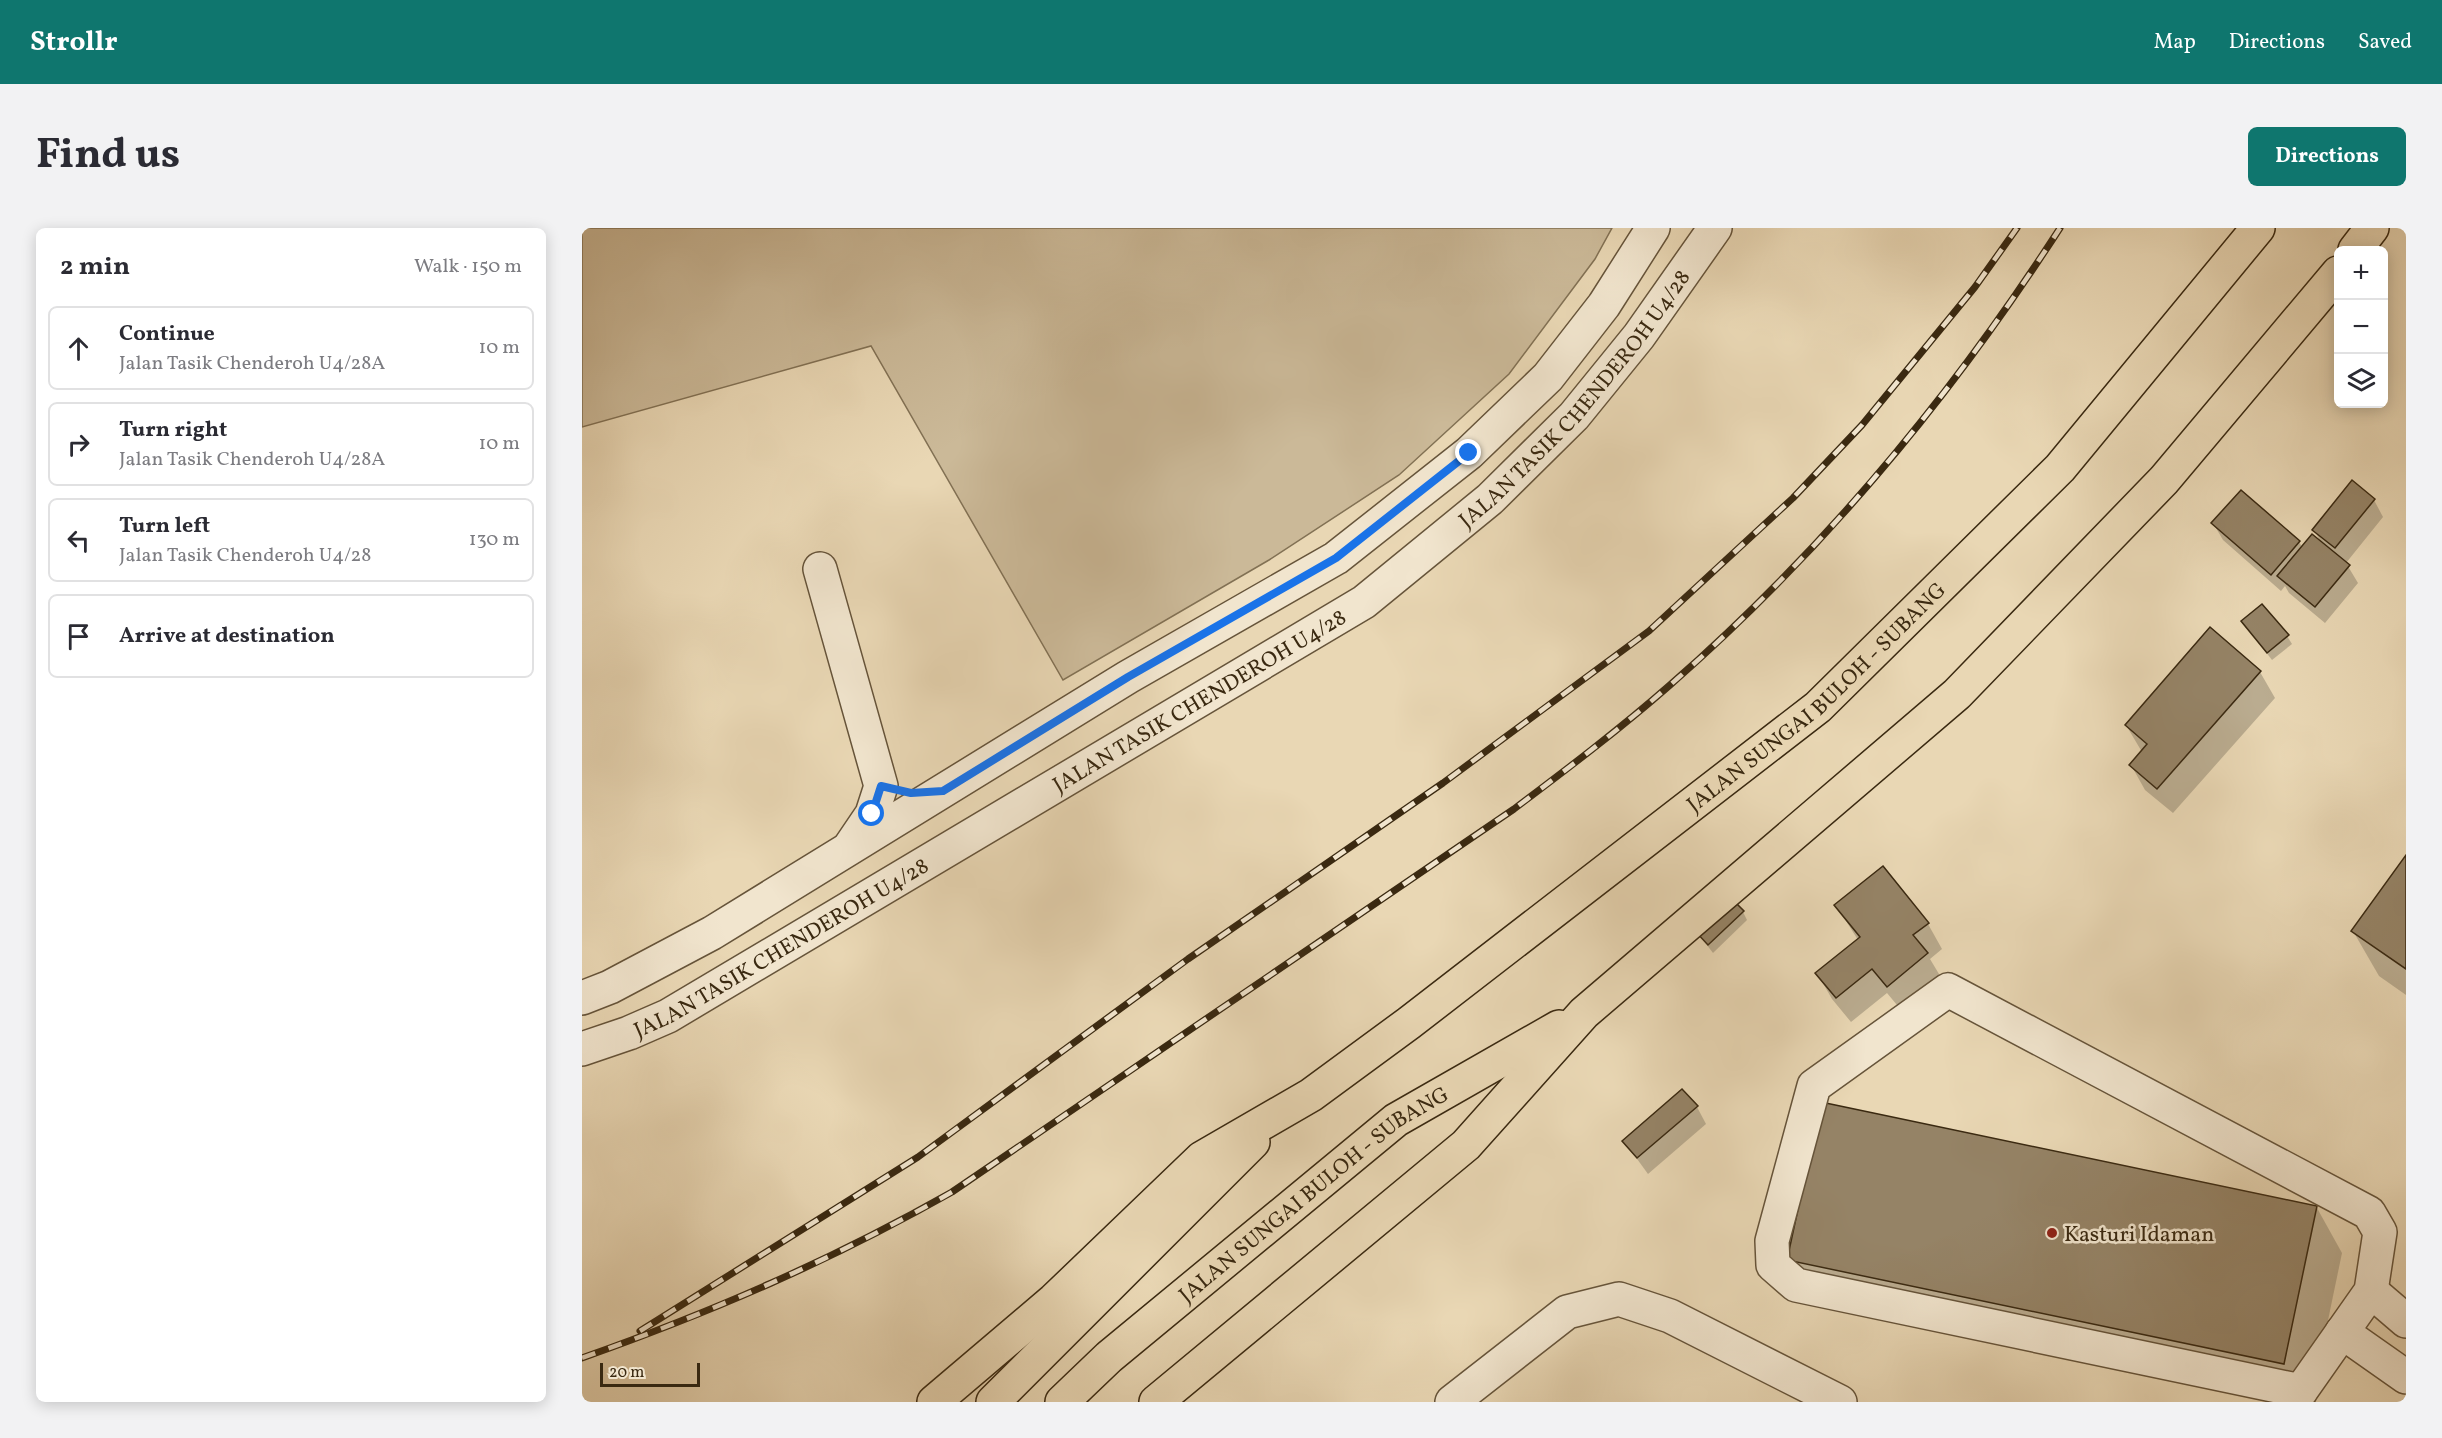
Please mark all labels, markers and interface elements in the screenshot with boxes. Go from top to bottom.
text: Strollr [30,23,118,62]
text: Map [2154,28,2196,57]
text: Directions [2229,28,2325,57]
text: Saved [2358,28,2412,57]
text: Find us [36,127,180,186]
button: Directions [2248,127,2406,186]
map controls [2334,246,2388,408]
button: + [2334,246,2388,300]
text: 2 min [60,249,130,285]
text: Walk · 150 m [414,253,522,281]
street label: JALAN TASIK CHENDEROH U4/28 [1453,264,1699,536]
button: − [2334,300,2388,354]
text: Continue [119,319,215,350]
icon: ahead [62,332,95,365]
text: 10 m [479,334,520,362]
text: Jalan Tasik Chenderoh U4/28A [119,350,385,378]
button: layers [2334,354,2388,408]
text: Turn right [119,415,227,446]
icon: right [62,428,95,461]
text: 10 m [479,430,520,458]
route end [1455,439,1481,465]
text: Jalan Tasik Chenderoh U4/28A [119,446,385,474]
text: Turn left [119,511,210,542]
icon: left [62,524,95,557]
text: 130 m [469,526,520,554]
text: Jalan Tasik Chenderoh U4/28 [119,542,371,570]
street label: JALAN SUNGAI BULOH - SUBANG [1681,576,1954,821]
street label: JALAN TASIK CHENDEROH U4/28 [1048,603,1353,802]
icon: arrive [62,620,95,653]
text: Arrive at destination [119,621,335,652]
route start [858,800,884,826]
street label: JALAN TASIK CHENDEROH U4/28 [629,851,935,1047]
street label: JALAN SUNGAI BULOH - SUBANG [1173,1080,1455,1311]
place label: Kasturi Idaman [2064,1220,2214,1251]
marker: Kasturi Idaman [2045,1226,2059,1240]
scale bar [600,1360,700,1388]
text: 20 m [609,1362,644,1384]

